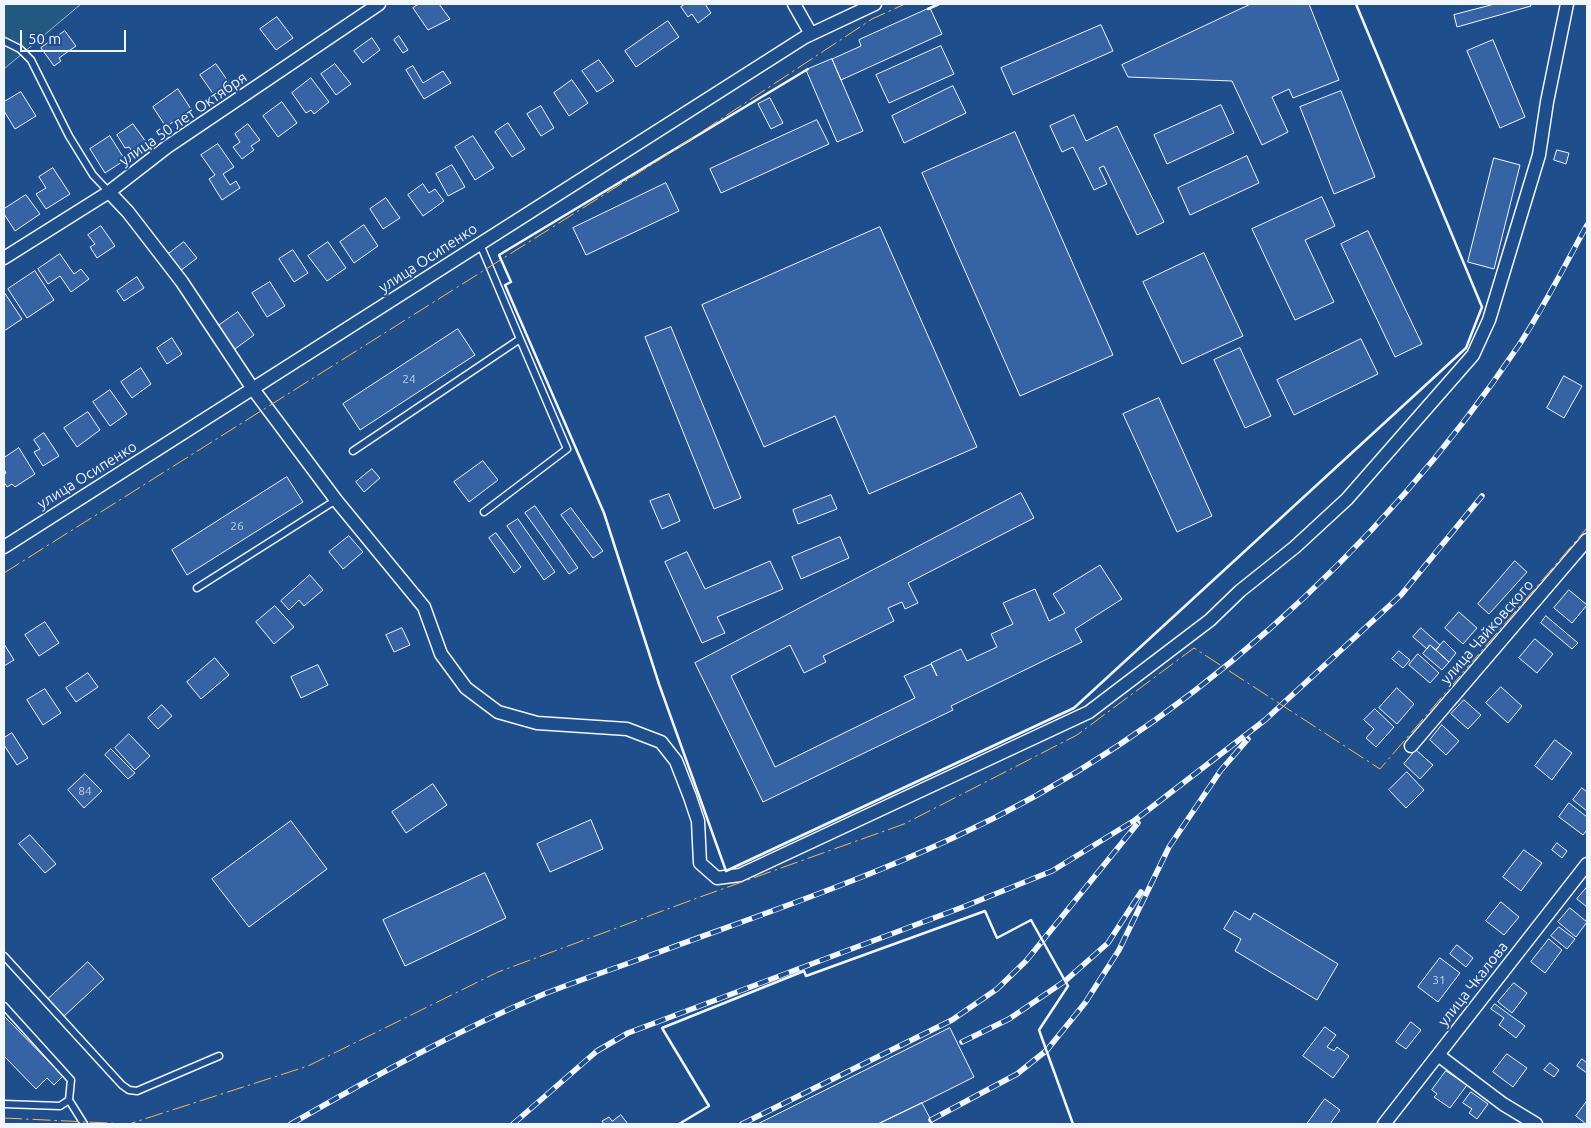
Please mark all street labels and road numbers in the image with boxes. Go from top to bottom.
street label: улица 50 лет Октября [116,68,250,170]
street label: улица Осипенко [375,219,481,297]
street label: улица Осипенко [34,437,140,513]
street label: улица Чайковского [1437,576,1537,688]
street label: улица Чкалова [1434,938,1512,1030]

